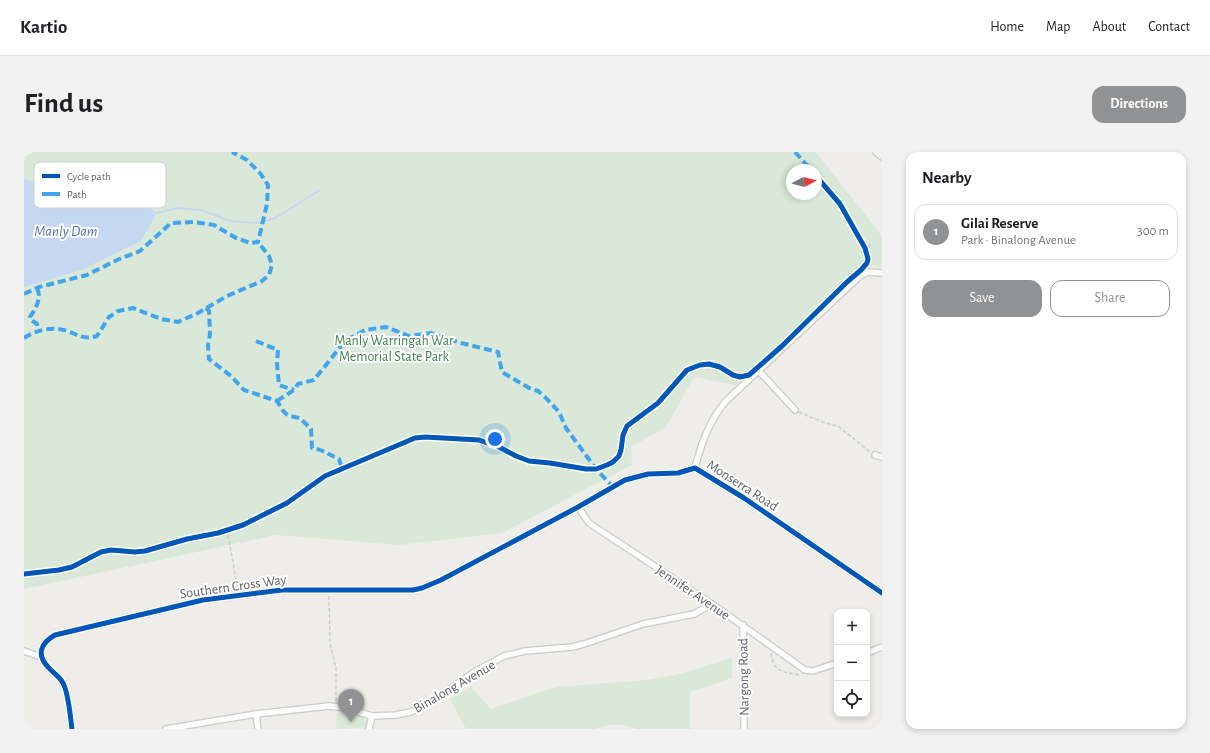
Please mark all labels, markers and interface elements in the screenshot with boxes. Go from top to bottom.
text: Kartio [20,18,67,37]
text: Home [990,20,1024,34]
text: Map [1046,20,1070,34]
text: About [1092,20,1126,34]
text: Contact [1148,20,1190,34]
button: Directions [1092,86,1186,123]
text: Find us [24,90,103,118]
legend [34,162,166,208]
north arrow [786,164,822,200]
text: Nearby [922,169,972,186]
text: Cycle path [67,171,111,182]
text: Path [67,189,87,200]
text: Gilai Reserve [961,216,1038,231]
water label: Manly Dam [34,224,98,239]
text: 1 [934,225,938,238]
text: 300 m [1137,225,1169,238]
text: Park · Binalong Avenue [961,234,1076,247]
button: Save [922,280,1042,317]
button: Share [1050,280,1170,317]
park label: Manly Warringah War Memorial State Park [334,334,454,364]
your location [485,429,505,449]
street label: Monserra Road [704,458,781,514]
street label: Jennifer Avenue [653,563,732,623]
street label: Southern Cross Way [179,573,287,601]
map controls [834,609,870,717]
button: + [834,609,870,645]
street label: Nargong Road [736,638,752,716]
button: − [834,645,870,681]
street label: Binalong Avenue [411,658,498,716]
button: locate [834,681,870,717]
pin: 1 [338,689,364,722]

